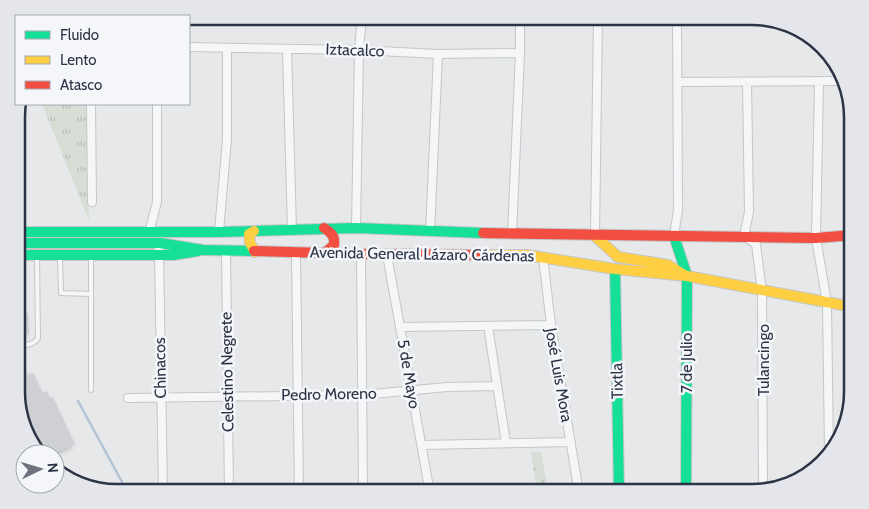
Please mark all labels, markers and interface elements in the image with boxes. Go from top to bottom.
legend [15,15,190,105]
text: Fluido [60,26,99,44]
street label: Iztacalco [325,39,385,61]
text: Lento [60,51,97,69]
text: Atasco [60,76,102,94]
street label: Avenida General Lázaro Cárdenas [310,243,535,265]
street label: Celestino Negrete [216,312,238,432]
street label: Tulancingo [754,324,773,396]
street label: José Luis Mora [541,325,577,424]
street label: 7 de Julio [677,333,696,393]
street label: Chinacos [150,337,170,399]
street label: 5 de Mayo [394,338,424,410]
street label: Tixtla [607,362,627,399]
street label: Pedro Moreno [281,384,377,404]
north arrow [15,444,65,494]
text: N [44,462,62,474]

